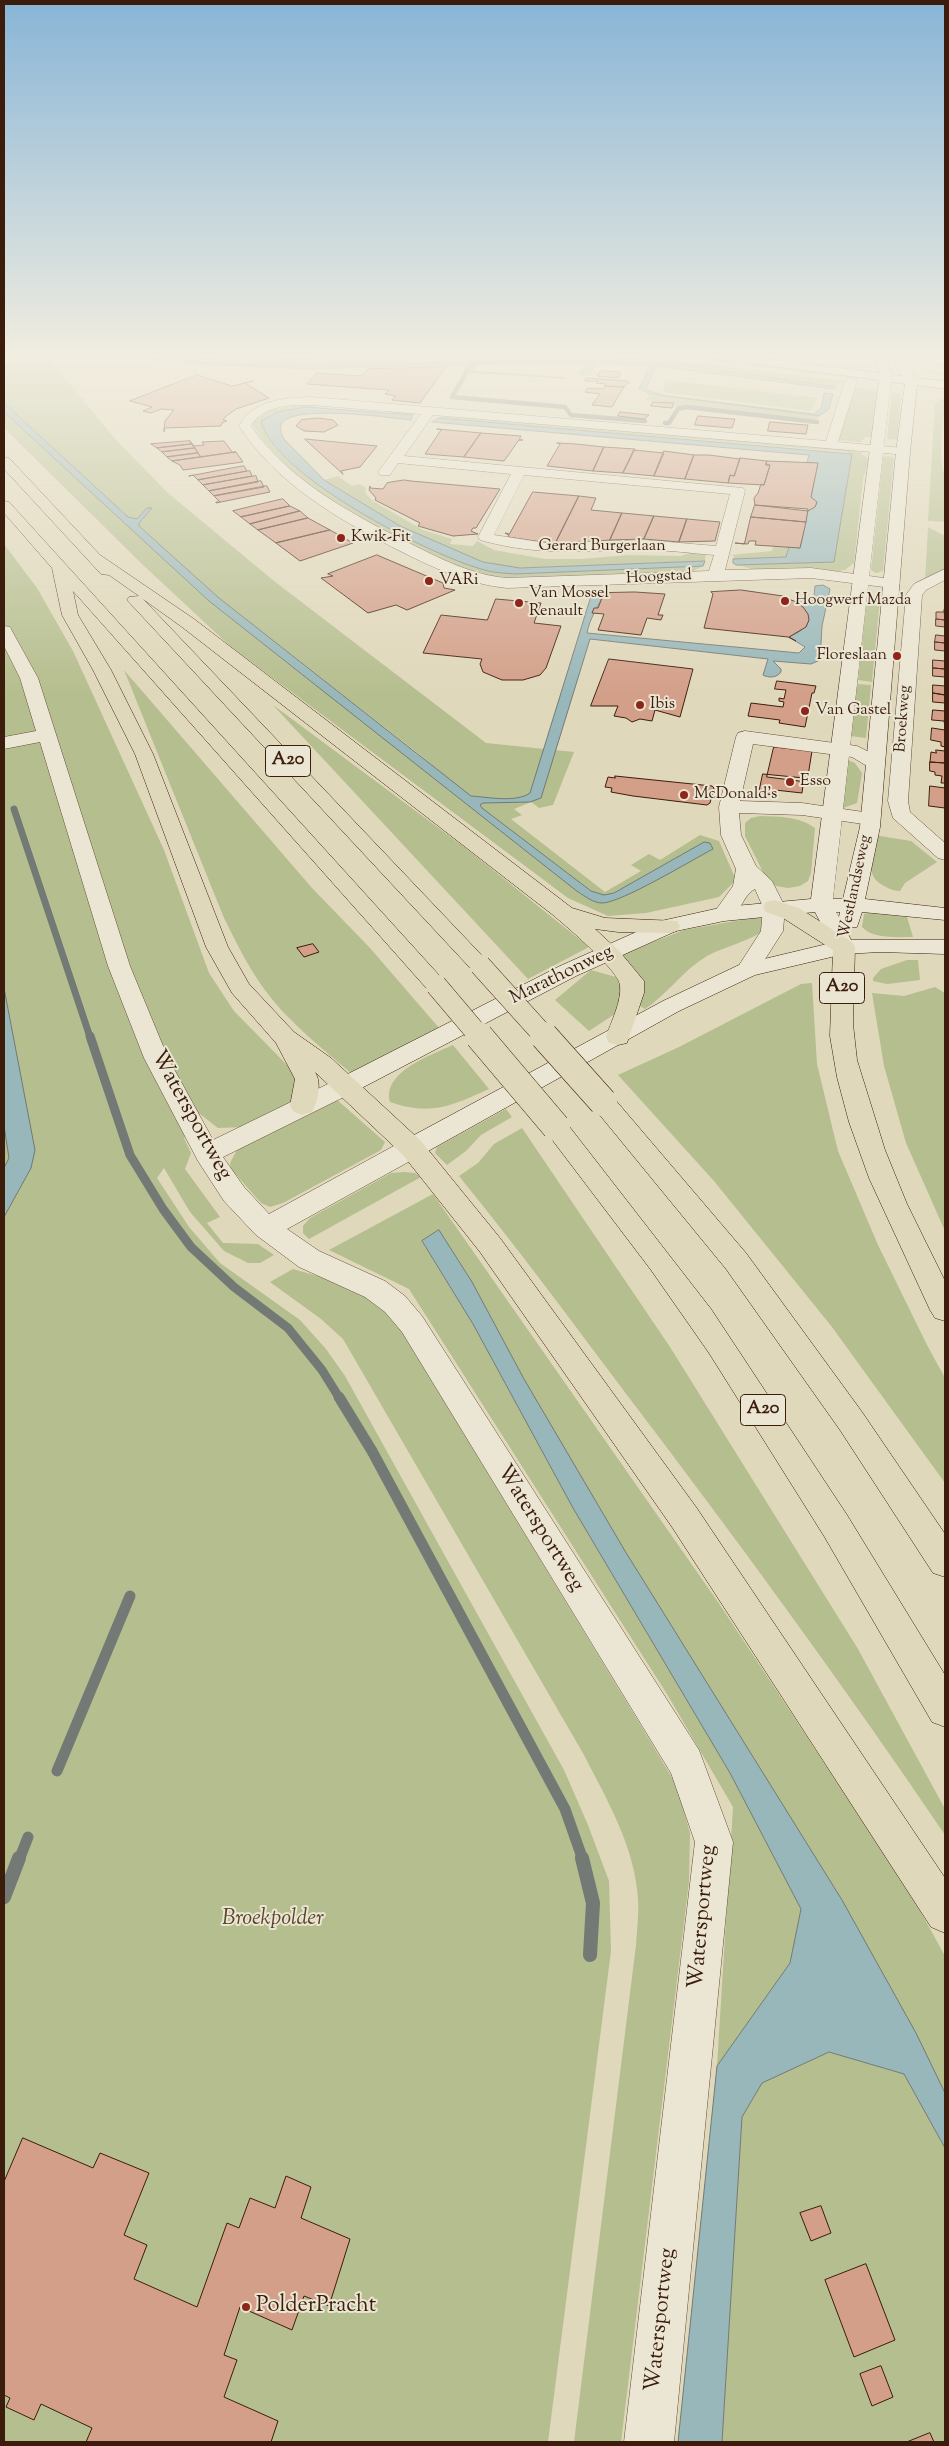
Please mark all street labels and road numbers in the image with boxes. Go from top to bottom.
street label: Gerard Burgerlaan [538,537,666,557]
street label: Hoogstad [626,567,692,589]
street label: Broekweg [892,685,916,753]
road number: A20 [266,746,310,776]
street label: Westlandseweg [836,833,876,941]
street label: Marathonweg [507,941,617,1011]
road number: A20 [820,972,864,1004]
street label: Watersportweg [143,1046,237,1186]
road number: A20 [740,1394,786,1426]
street label: Watersportweg [490,1461,588,1597]
street label: Watersportweg [685,1844,723,1990]
street label: Watersportweg [641,2247,683,2393]

